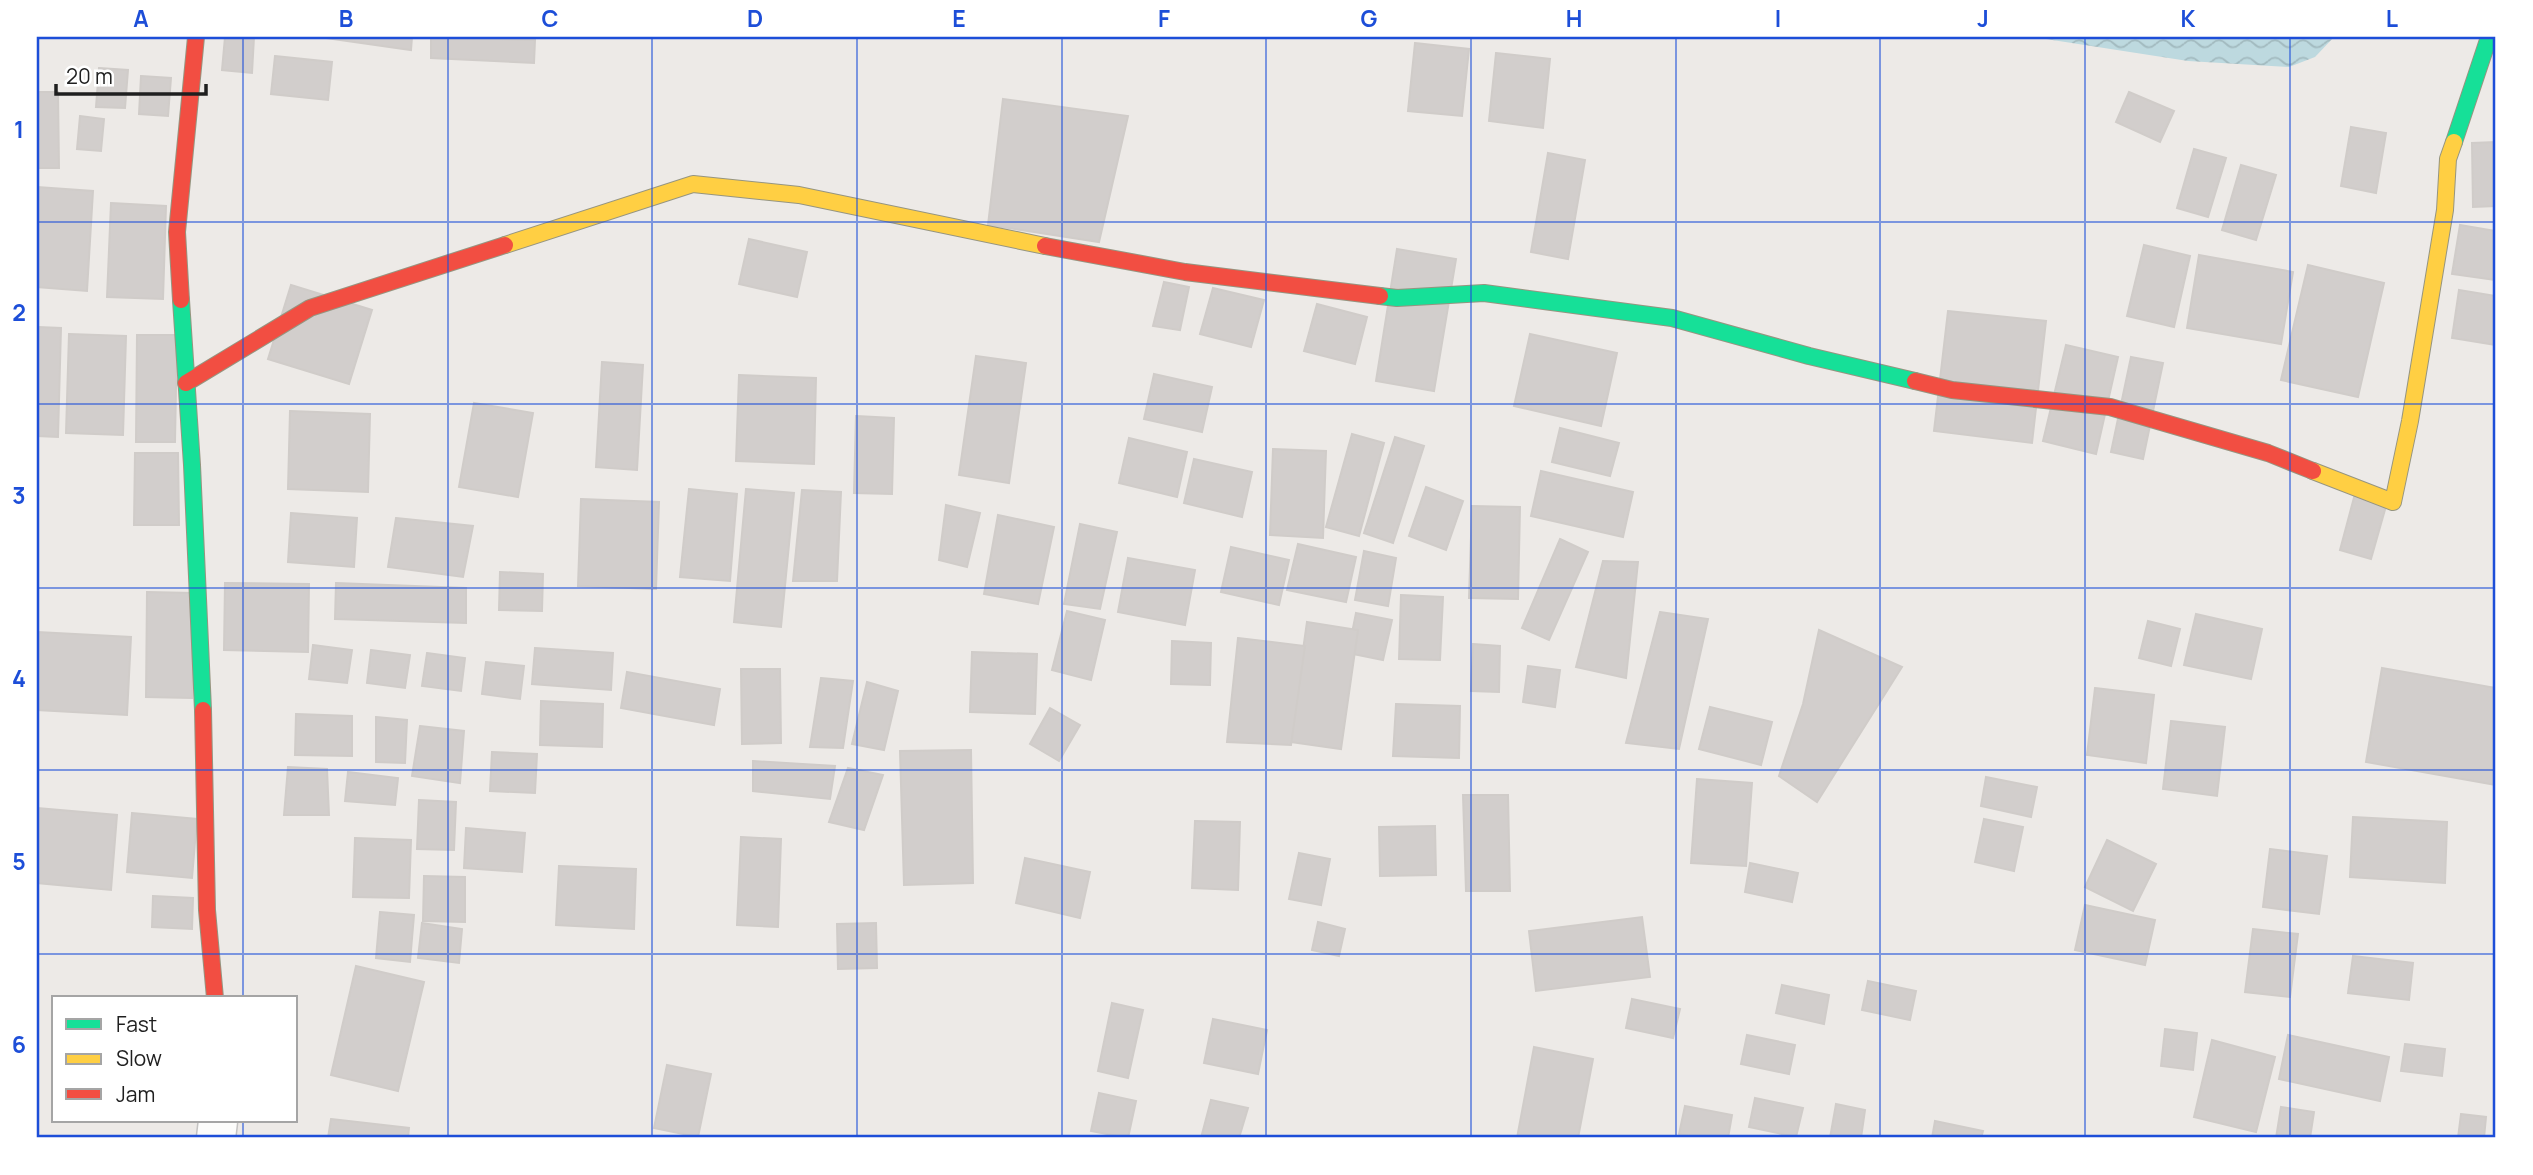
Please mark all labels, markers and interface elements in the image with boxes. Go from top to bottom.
text: A [133,2,149,34]
text: B [339,2,353,34]
text: C [542,2,559,34]
text: D [747,2,763,34]
text: E [952,2,966,34]
text: F [1158,2,1170,34]
text: G [1361,2,1378,34]
text: H [1566,2,1582,34]
text: I [1775,2,1781,34]
text: J [1977,2,1989,34]
text: K [2181,2,2196,34]
text: L [2386,2,2398,34]
scale bar [56,52,206,96]
text: 20 m [66,62,113,90]
text: 1 [14,113,24,145]
text: 2 [12,296,26,328]
text: 3 [12,479,26,511]
text: 4 [12,662,26,694]
text: 5 [12,845,26,877]
legend [52,996,298,1122]
text: Fast [116,1010,157,1038]
text: 6 [12,1028,26,1060]
text: Slow [116,1044,162,1072]
text: Jam [116,1080,155,1108]

